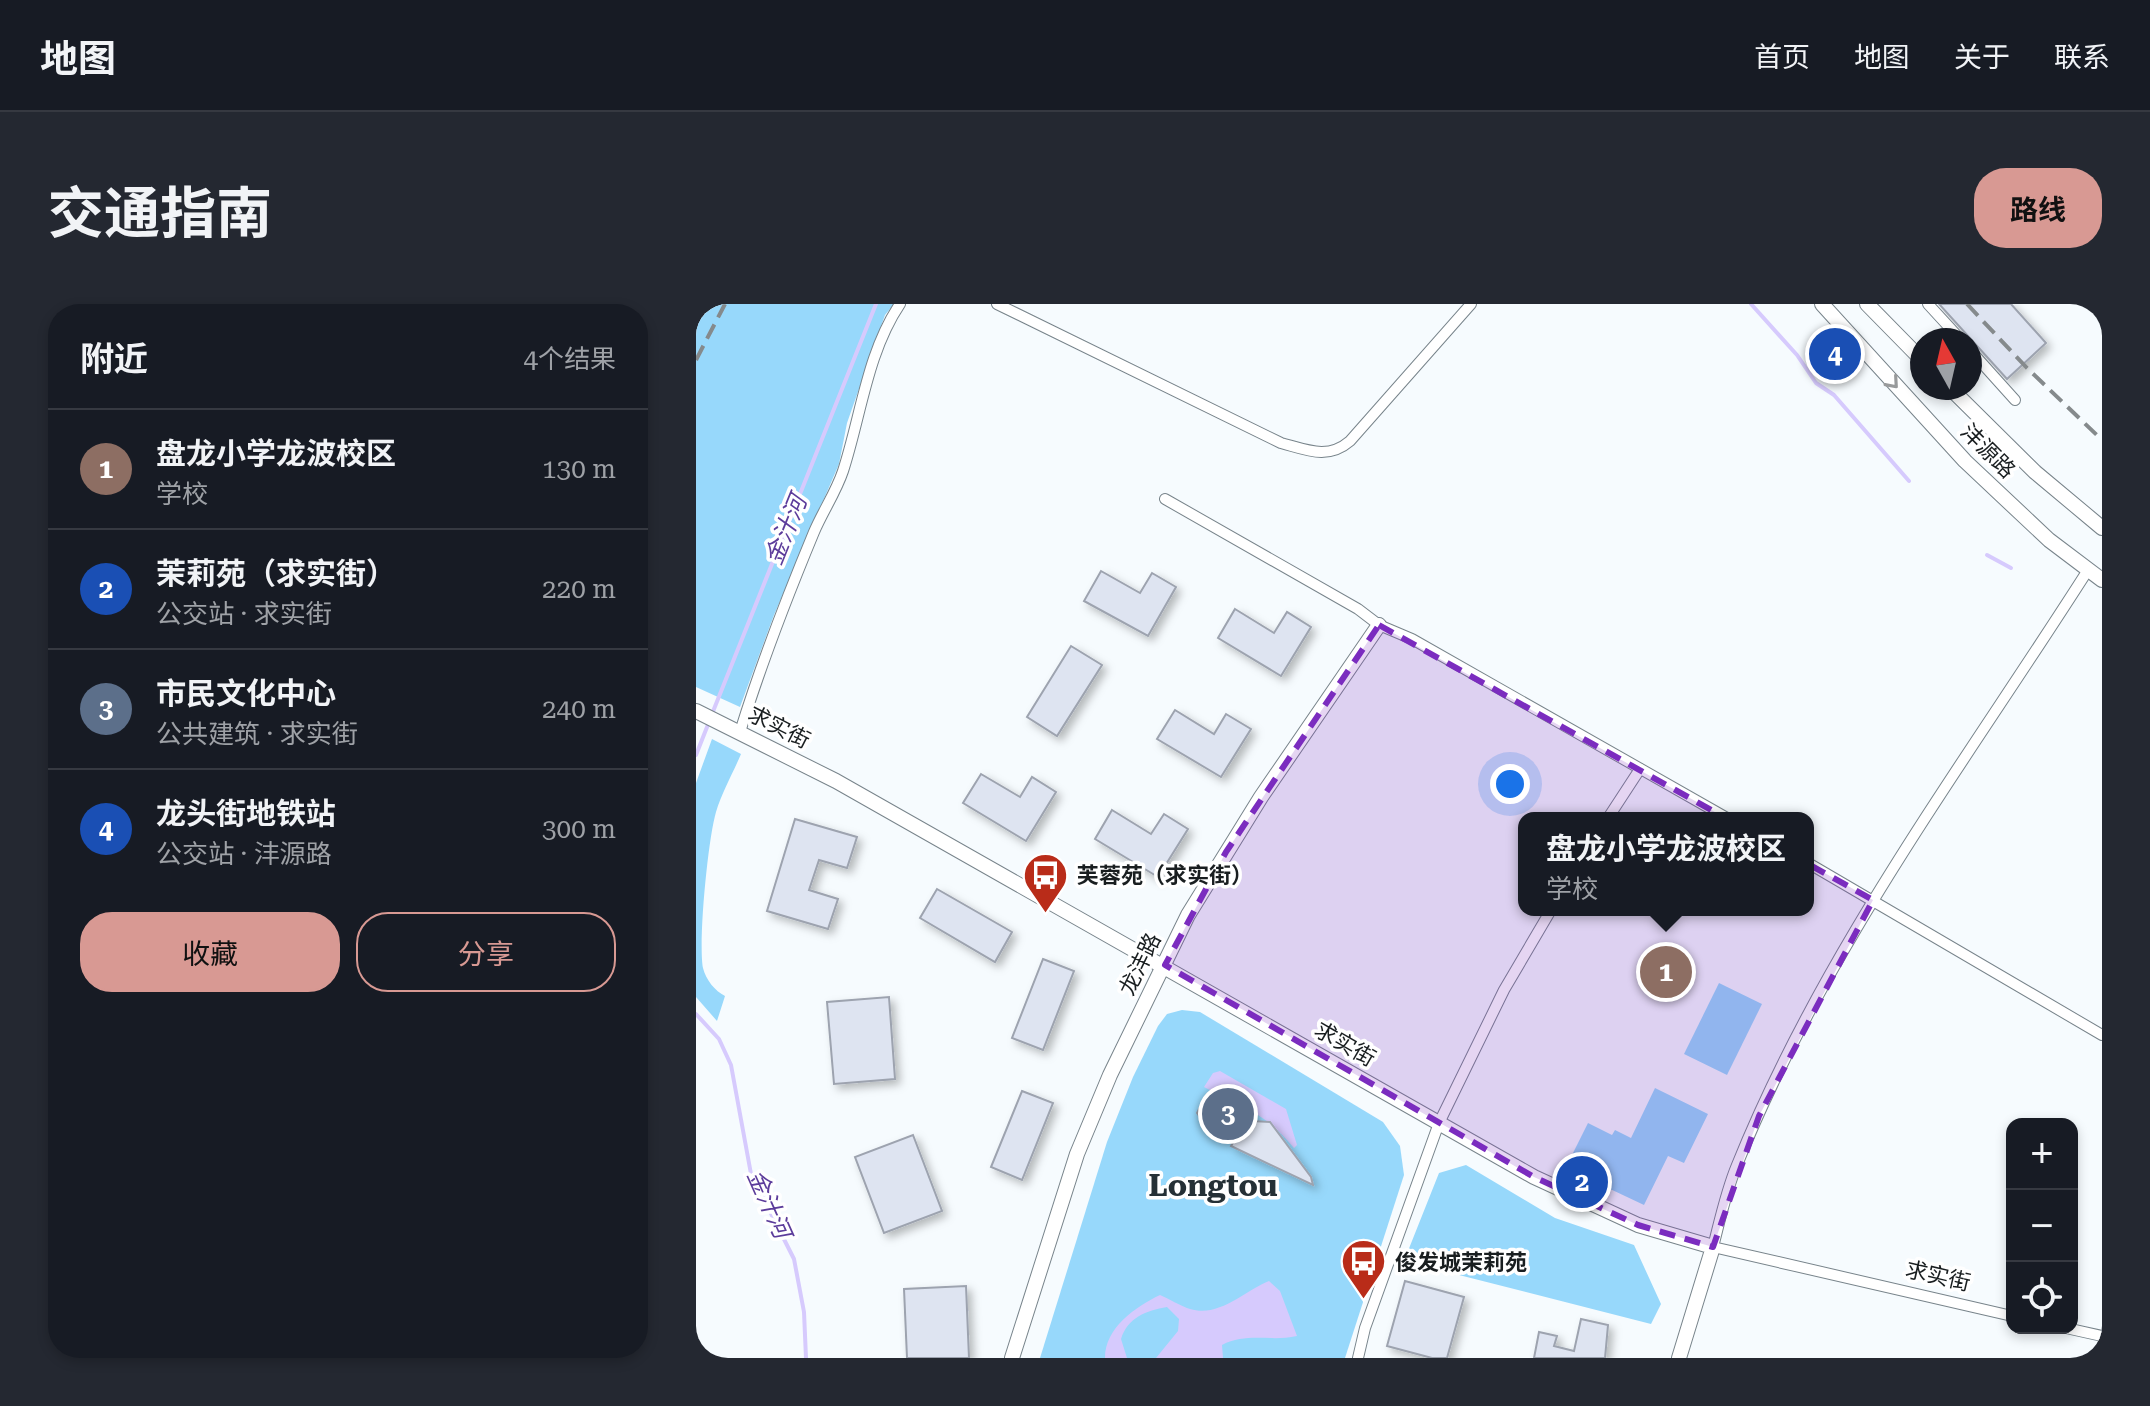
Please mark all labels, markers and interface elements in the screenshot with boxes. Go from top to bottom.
text: 地图 [40,37,116,81]
text: 首页 [1754,41,1810,74]
text: 地图 [1854,41,1910,74]
text: 关于 [1954,41,2010,74]
text: 联系 [2054,41,2110,74]
button: 路线 [1974,168,2102,248]
text: 交通指南 [48,181,272,247]
pin: 4 [1809,324,1861,384]
north arrow [1910,328,1982,400]
text: 附近 [80,339,148,379]
text: 4个结果 [523,344,616,374]
one-way arrow [1884,373,1898,388]
street label: 沣源路 [1956,419,2020,483]
text: 盘龙小学龙波校区 [156,436,396,471]
text: 1 [99,454,113,484]
text: 130 m [542,454,616,484]
text: 学校 [156,479,208,509]
water label: 金汁河 [760,488,814,569]
text: 茉莉苑（求实街） [156,556,396,591]
text: 2 [99,574,113,604]
text: 220 m [542,574,616,604]
text: 公交站 · 求实街 [156,599,332,629]
text: 市民文化中心 [156,676,336,711]
text: 3 [99,694,113,724]
text: 240 m [542,694,616,724]
street label: 求实街 [744,701,814,753]
text: 公共建筑 · 求实街 [156,719,358,749]
your location [1490,764,1530,804]
text: 龙头街地铁站 [156,796,336,831]
popup [1518,812,1814,916]
text: 4 [99,814,113,844]
text: 300 m [542,814,616,844]
text: 盘龙小学龙波校区 [1546,831,1786,866]
text: 公交站 · 沣源路 [156,839,332,869]
bus stop icon: 芙蓉苑（求实街） [1022,851,1070,914]
place label: 芙蓉苑（求实街） [1077,863,1253,888]
text: 学校 [1546,874,1598,904]
button: 收藏 [80,912,340,992]
button: 分享 [356,912,616,992]
street label: 龙沣路 [1114,929,1166,999]
pin: 1 [1640,942,1692,1002]
street label: 求实街 [1310,1017,1380,1071]
pin: 3 [1202,1084,1254,1144]
map controls [2006,1118,2078,1334]
button: + [2006,1118,2078,1190]
pin: 2 [1556,1152,1608,1212]
water label: 金汁河 [742,1165,798,1246]
district label: Longtou [1148,1168,1278,1203]
button: − [2006,1190,2078,1262]
bus stop icon: 俊发城茉莉苑 [1340,1238,1388,1301]
place label: 俊发城茉莉苑 [1395,1250,1527,1275]
street label: 求实街 [1903,1256,1973,1296]
button: locate [2006,1262,2078,1334]

